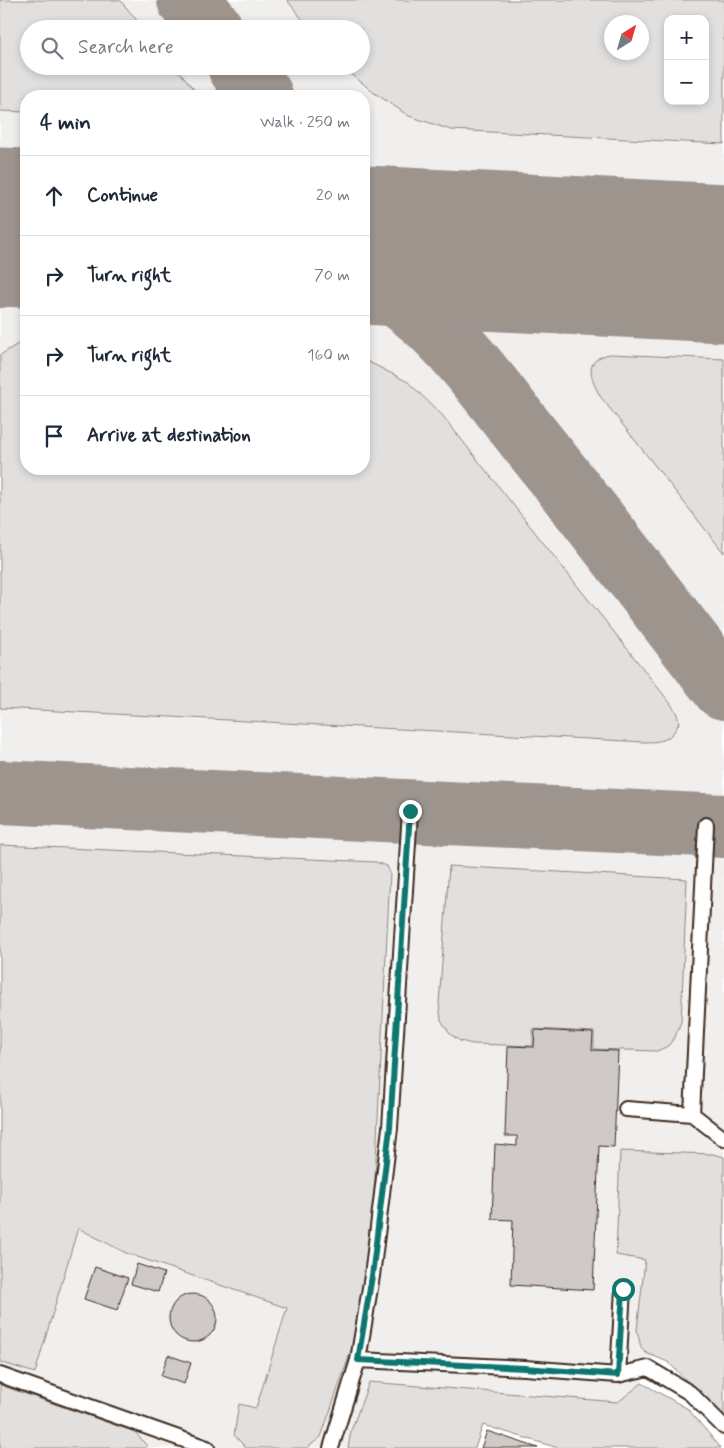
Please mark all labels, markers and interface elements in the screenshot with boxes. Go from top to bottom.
north arrow [604,15,649,60]
map controls [664,15,709,105]
button: + [664,15,709,60]
search box [20,20,370,75]
icon: search [38,34,66,62]
text: Search here [78,35,174,60]
button: − [664,60,709,105]
text: 4 min [40,109,91,137]
text: Walk · 250 m [260,112,350,133]
icon: ahead [40,182,68,210]
text: Continue [87,183,158,208]
text: 20 m [316,185,350,206]
icon: right [40,262,68,290]
text: Turn right [87,263,171,288]
text: 70 m [314,265,350,286]
icon: right [40,342,68,370]
text: Turn right [87,343,171,368]
text: 160 m [307,345,350,366]
icon: arrive [40,422,68,450]
text: Arrive at destination [87,423,251,448]
route end [399,800,422,823]
route start [612,1278,635,1301]

